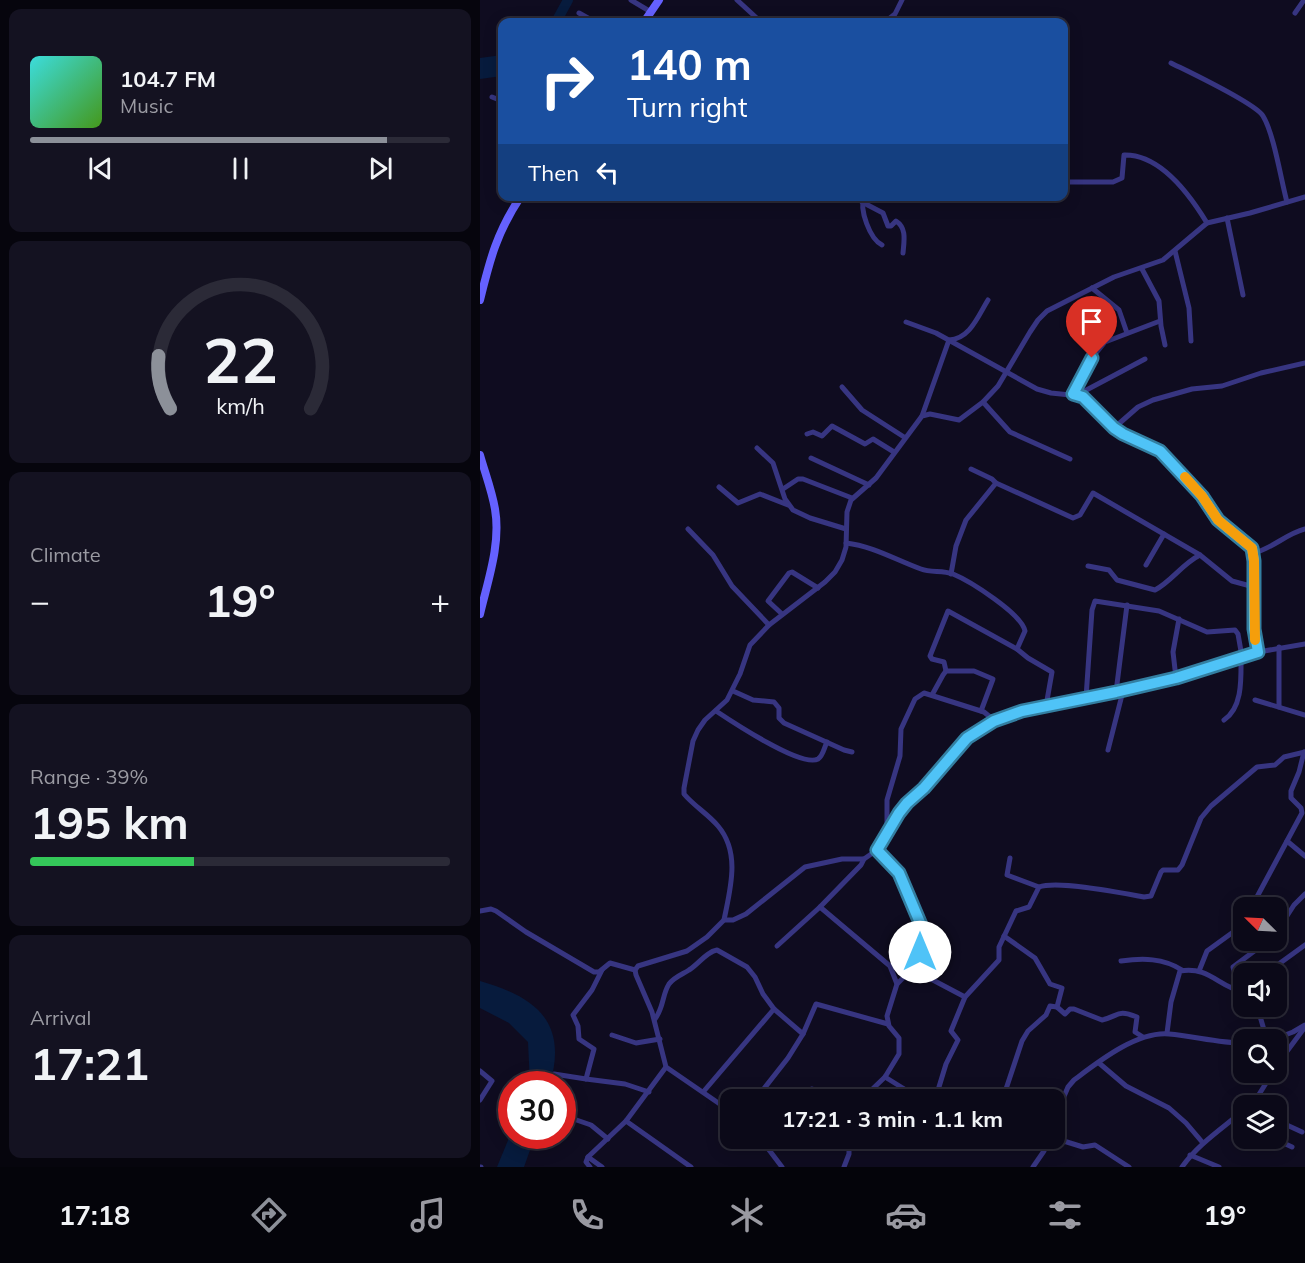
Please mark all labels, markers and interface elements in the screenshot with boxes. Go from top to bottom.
text: 140 m [627,38,752,91]
icon: right [528,42,606,120]
text: 104.7 FM [120,65,216,93]
text: Turn right [627,90,747,124]
text: Music [120,93,173,118]
icon: previous [84,152,117,185]
icon: pause [224,152,257,185]
icon: next [364,152,397,185]
icon: left [591,156,624,189]
text: Then [528,159,579,187]
pin [1066,296,1117,358]
icon: arrive [1075,305,1108,338]
text: 22 [203,320,277,399]
text: km/h [216,392,264,419]
text: Climate [30,542,101,567]
text: 19° [204,572,276,628]
text: − [30,580,50,621]
text: + [430,580,450,621]
text: Range · 39% [30,764,148,789]
text: 195 km [30,794,189,850]
north arrow [1233,897,1287,951]
map controls [1233,897,1287,1149]
position arrow [888,920,952,984]
button: sound [1233,963,1287,1017]
text: Arrival [30,1005,91,1030]
button: search [1233,1029,1287,1083]
text: 17:21 [30,1035,149,1091]
speed limit sign: 30 [498,1071,576,1149]
button: layers [1233,1095,1287,1149]
text: 17:21 · 3 min · 1.1 km [782,1105,1003,1133]
icon: directions [248,1194,290,1236]
icon: music [407,1194,449,1236]
icon: phone [566,1194,608,1236]
icon: climate [726,1194,768,1236]
icon: car [885,1194,927,1236]
icon: filters [1044,1194,1086,1236]
text: 17:18 [59,1198,130,1232]
text: 19° [1204,1198,1246,1232]

